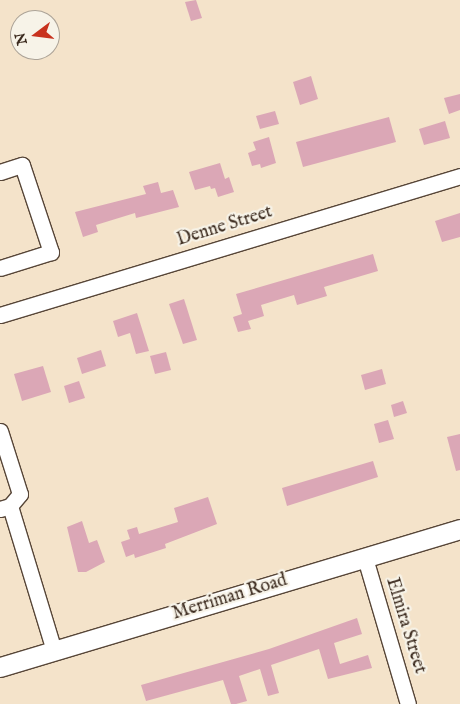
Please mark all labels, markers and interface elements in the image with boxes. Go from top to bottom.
north arrow [10,10,60,60]
text: N [11,30,32,47]
street label: Denne Street [175,202,275,252]
street label: Merriman Road [170,570,290,626]
street label: Elmira Street [380,575,430,677]

